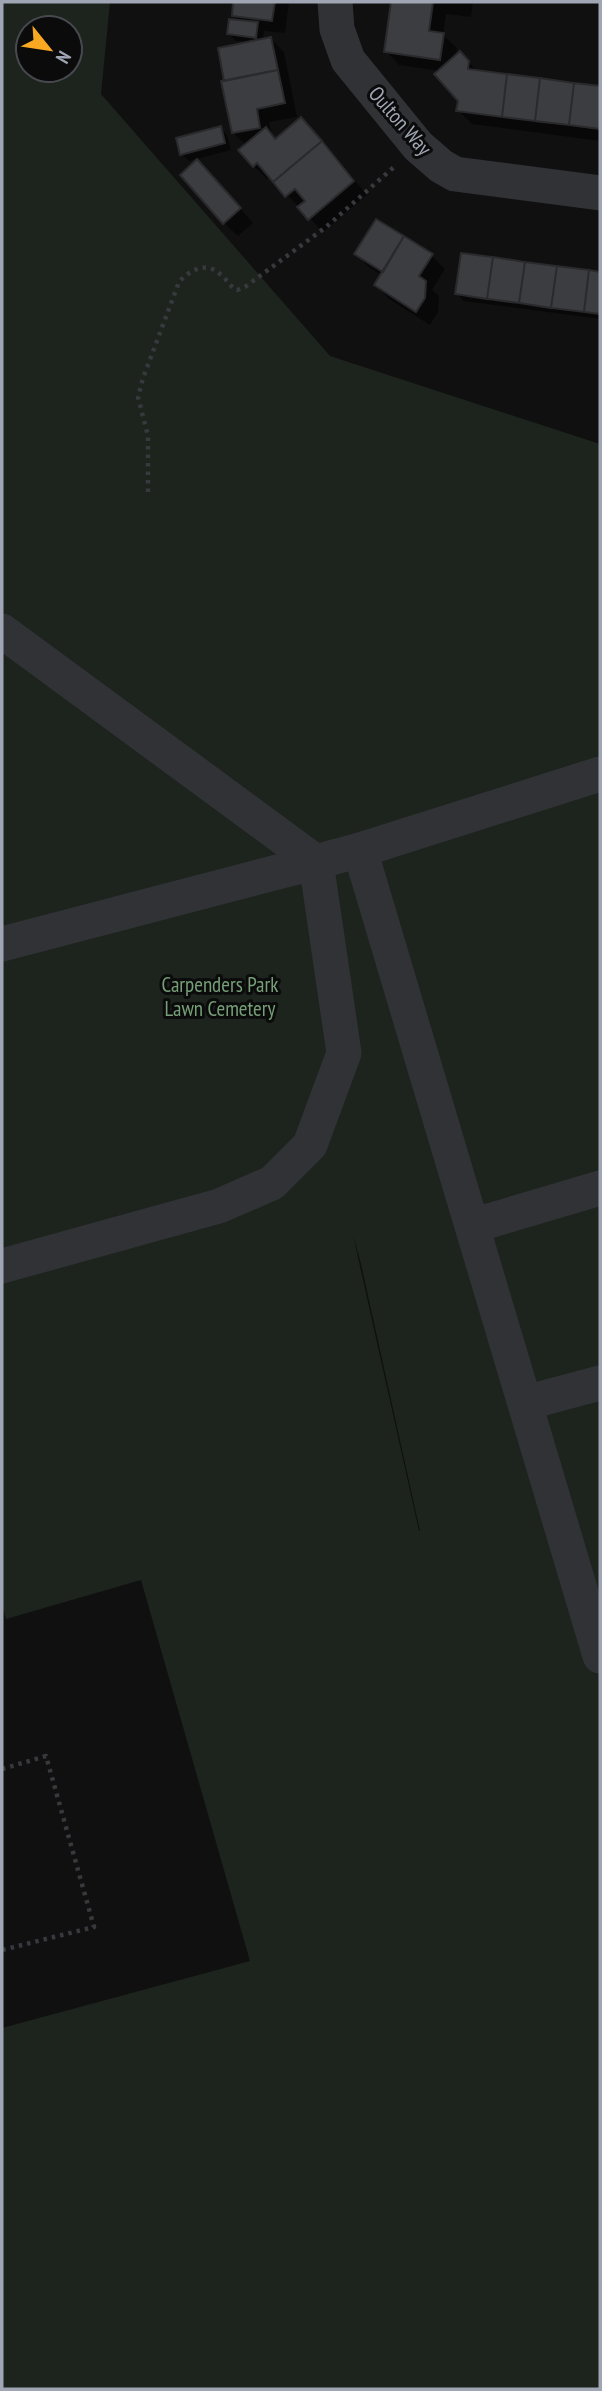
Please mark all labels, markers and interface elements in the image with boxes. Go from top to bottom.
north arrow [14,14,84,84]
text: N [51,47,77,68]
street label: Oulton Way [363,80,438,161]
park label: Carpenders Park Lawn Cemetery [162,971,278,1022]

